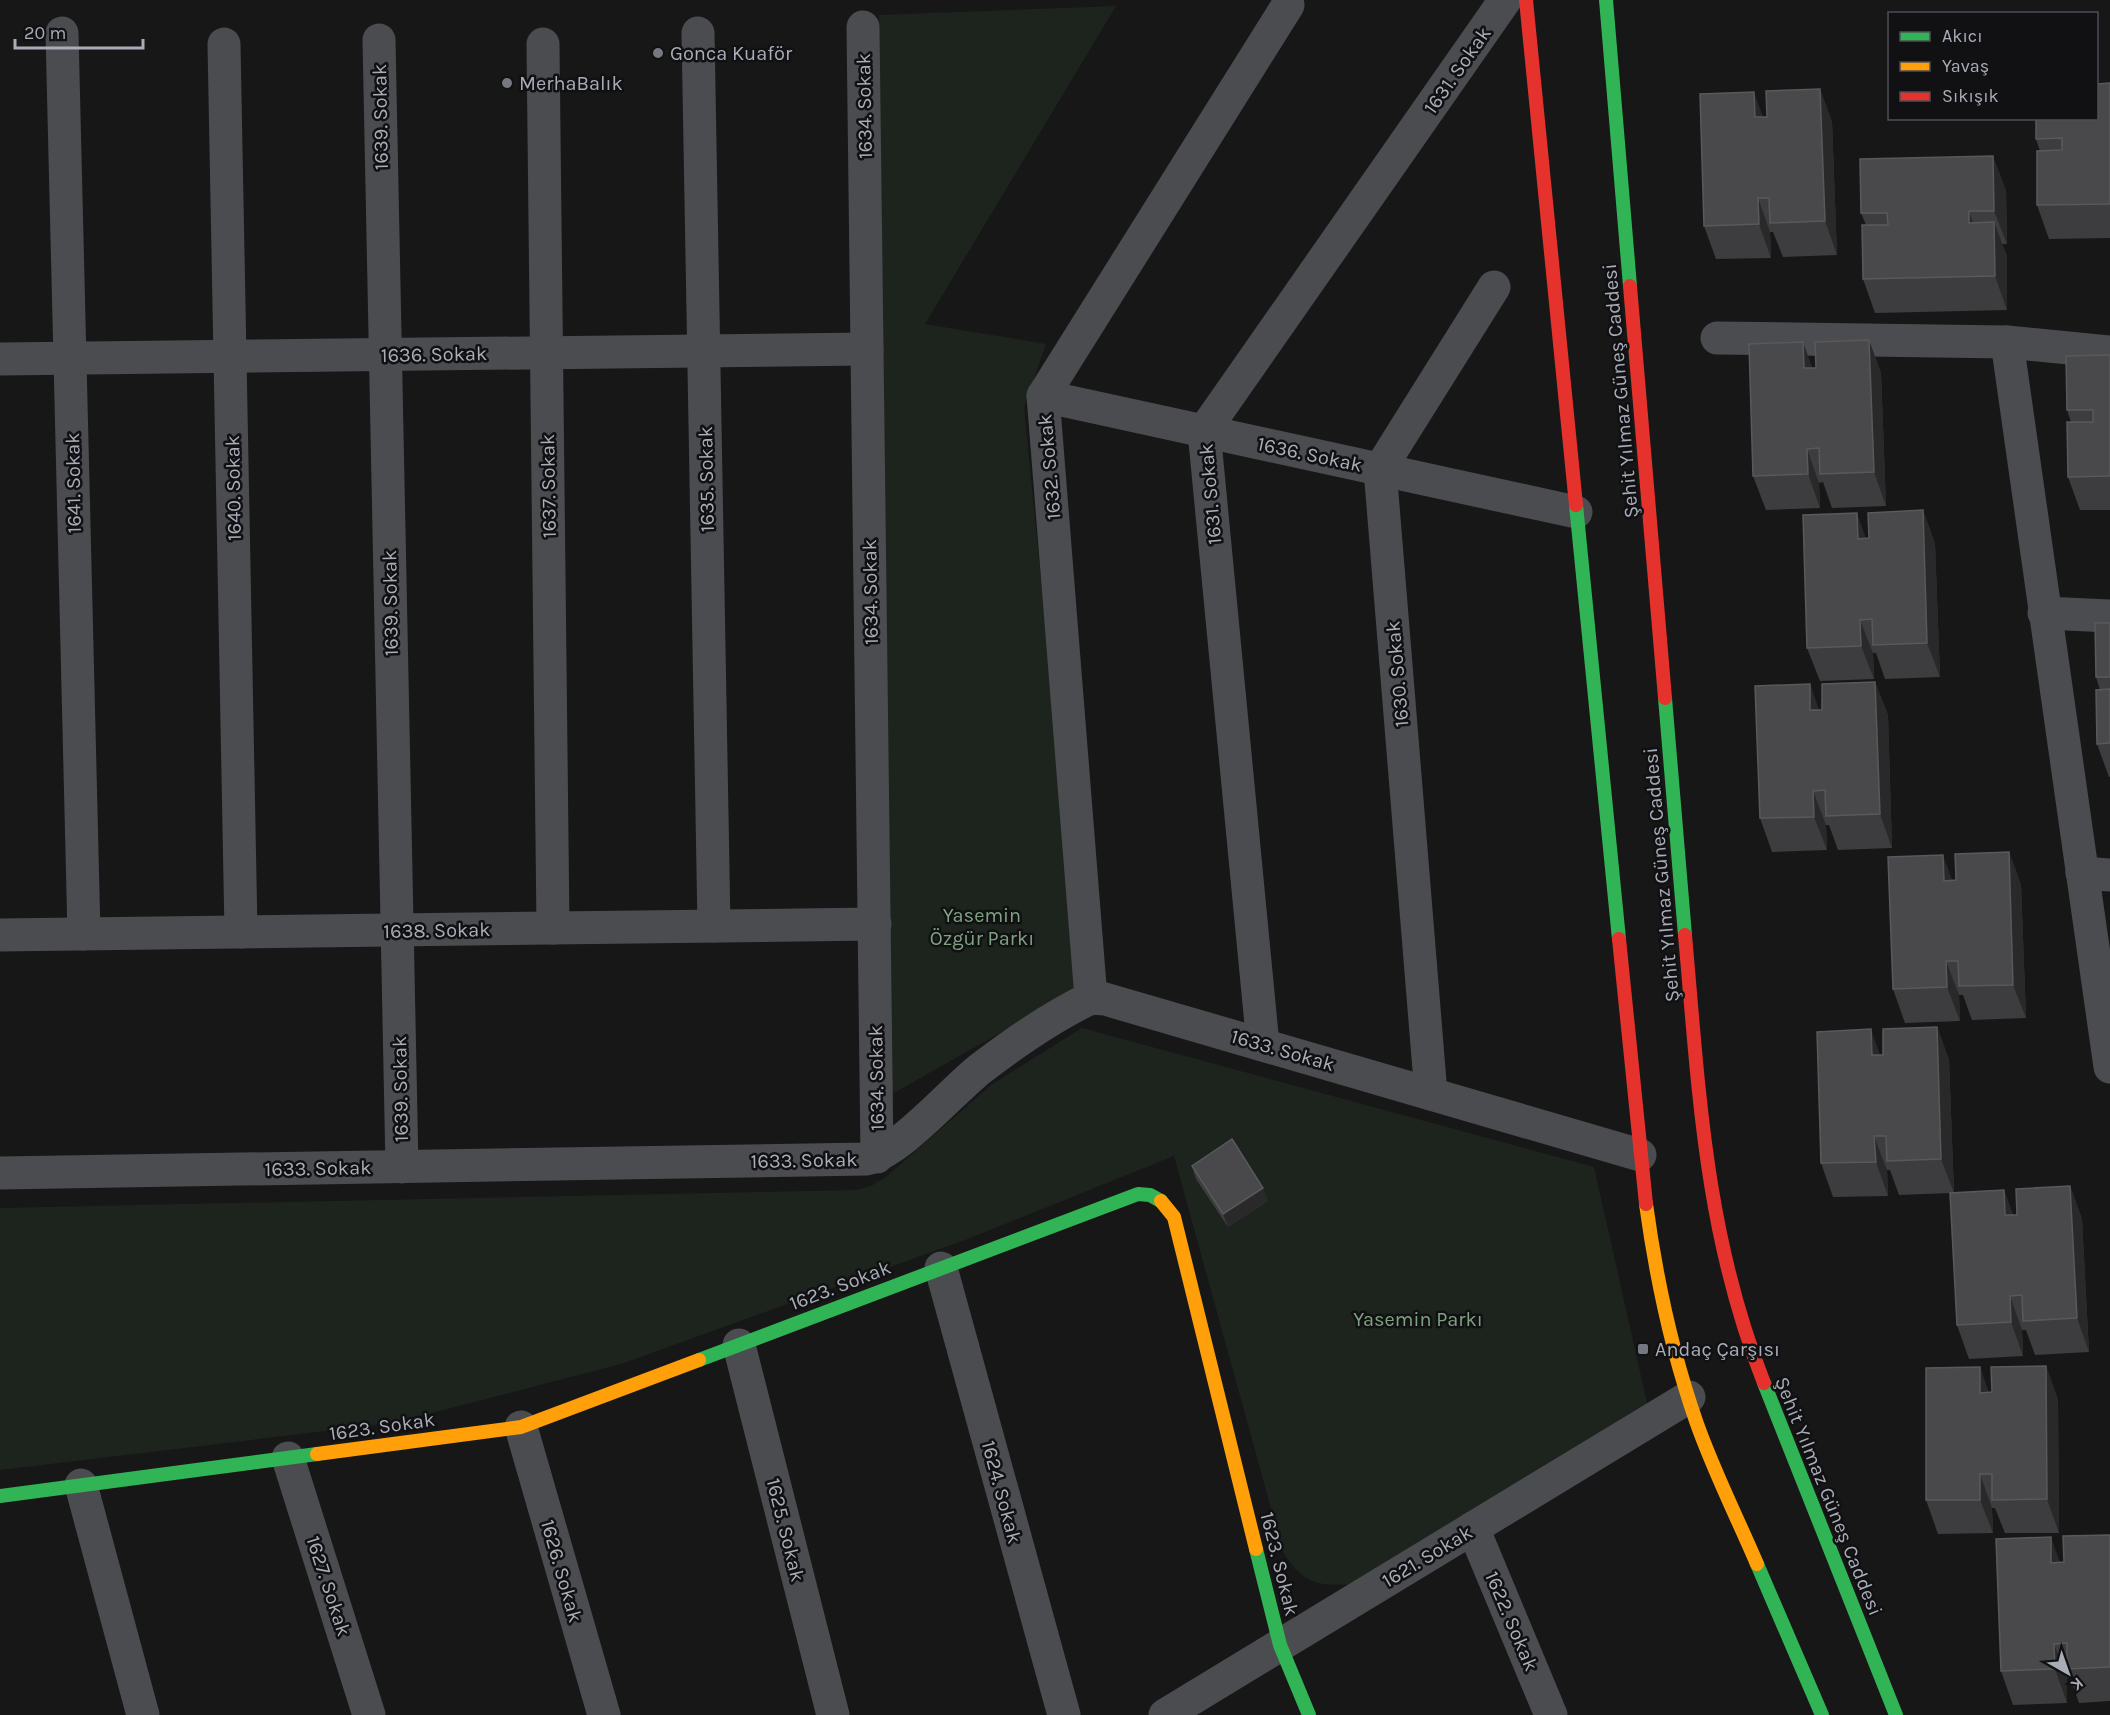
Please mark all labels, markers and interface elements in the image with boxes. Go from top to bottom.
scale bar [15,12,142,50]
legend [1888,12,2098,120]
text: 20 m [24,22,66,44]
street label: 1631. Sokak [1419,22,1496,118]
text: Akıcı [1942,25,1983,47]
place label: Gonca Kuaför [670,42,793,65]
marker: Gonca Kuaför [651,46,665,60]
street label: 1634. Sokak [852,53,877,159]
text: Yavaş [1942,55,1989,77]
street label: 1639. Sokak [368,64,393,170]
place label: MerhaBalık [519,72,623,95]
marker: MerhaBalık [500,76,514,90]
text: Sıkışık [1942,85,1999,107]
street label: Şehit Yılmaz Güneş Caddesi [1598,263,1643,519]
street label: 1636. Sokak [381,342,487,367]
street label: 1632. Sokak [1033,413,1066,521]
street label: 1635. Sokak [694,426,719,532]
street label: 1641. Sokak [61,432,86,534]
street label: 1636. Sokak [1256,432,1364,477]
street label: 1637. Sokak [536,434,561,538]
street label: 1640. Sokak [221,435,246,541]
street label: 1631. Sokak [1195,442,1226,545]
street label: 1634. Sokak [858,539,883,645]
street label: 1639. Sokak [378,550,403,656]
street label: 1630. Sokak [1381,620,1414,728]
street label: Şehit Yılmaz Güneş Caddesi [1639,747,1684,1003]
park label: Yasemin Özgür Parkı [930,904,1034,950]
street label: 1638. Sokak [383,918,491,943]
street label: 1634. Sokak [864,1025,889,1131]
street label: 1633. Sokak [1228,1025,1337,1076]
street label: 1639. Sokak [388,1036,413,1142]
street label: 1633. Sokak [751,1148,857,1173]
street label: 1633. Sokak [265,1156,371,1181]
street label: 1623. Sokak [786,1256,894,1315]
park label: Yasemin Parkı [1353,1308,1483,1331]
place label: Andaç Çarşısı [1655,1338,1780,1361]
marker: Andaç Çarşısı [1636,1342,1650,1356]
street label: Şehit Yılmaz Güneş Caddesi [1770,1373,1887,1619]
street label: 1623. Sokak [328,1408,436,1445]
street label: 1624. Sokak [977,1438,1026,1546]
street label: 1625. Sokak [762,1476,809,1584]
street label: 1623. Sokak [1255,1510,1304,1619]
street label: 1626. Sokak [536,1517,587,1625]
street label: 1621. Sokak [1378,1521,1477,1592]
street label: 1627. Sokak [302,1533,356,1639]
street label: 1622. Sokak [1480,1568,1543,1675]
north arrow [2038,1643,2098,1703]
text: K [2067,1673,2087,1695]

